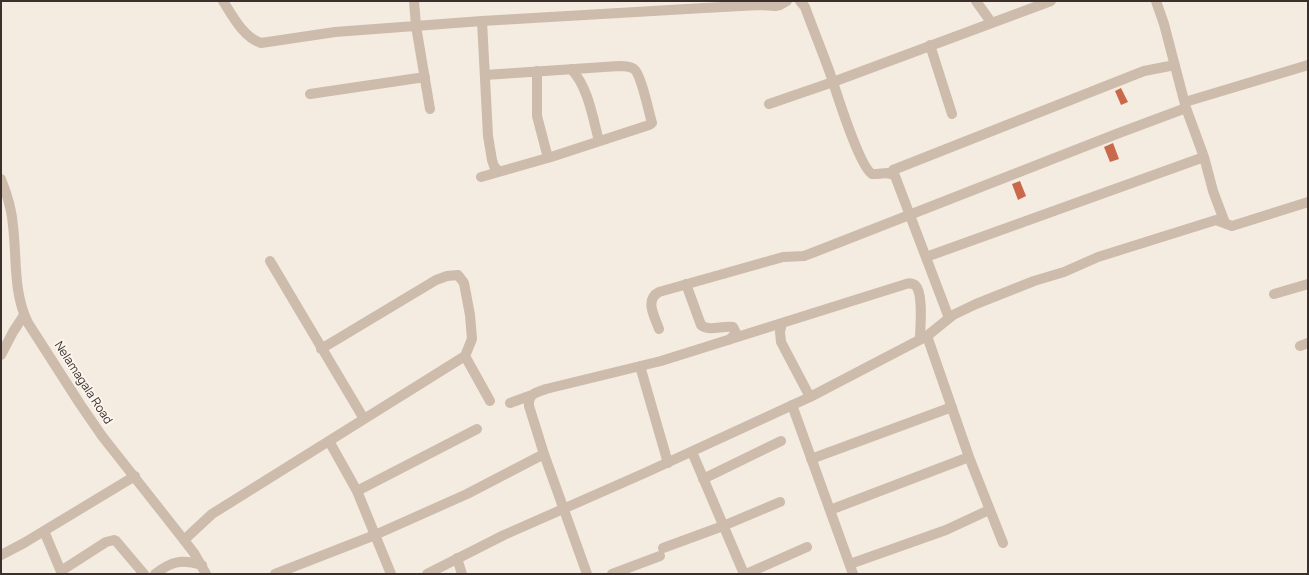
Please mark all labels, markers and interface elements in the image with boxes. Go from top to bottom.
street label: Nelamagala Road [51,339,115,427]

